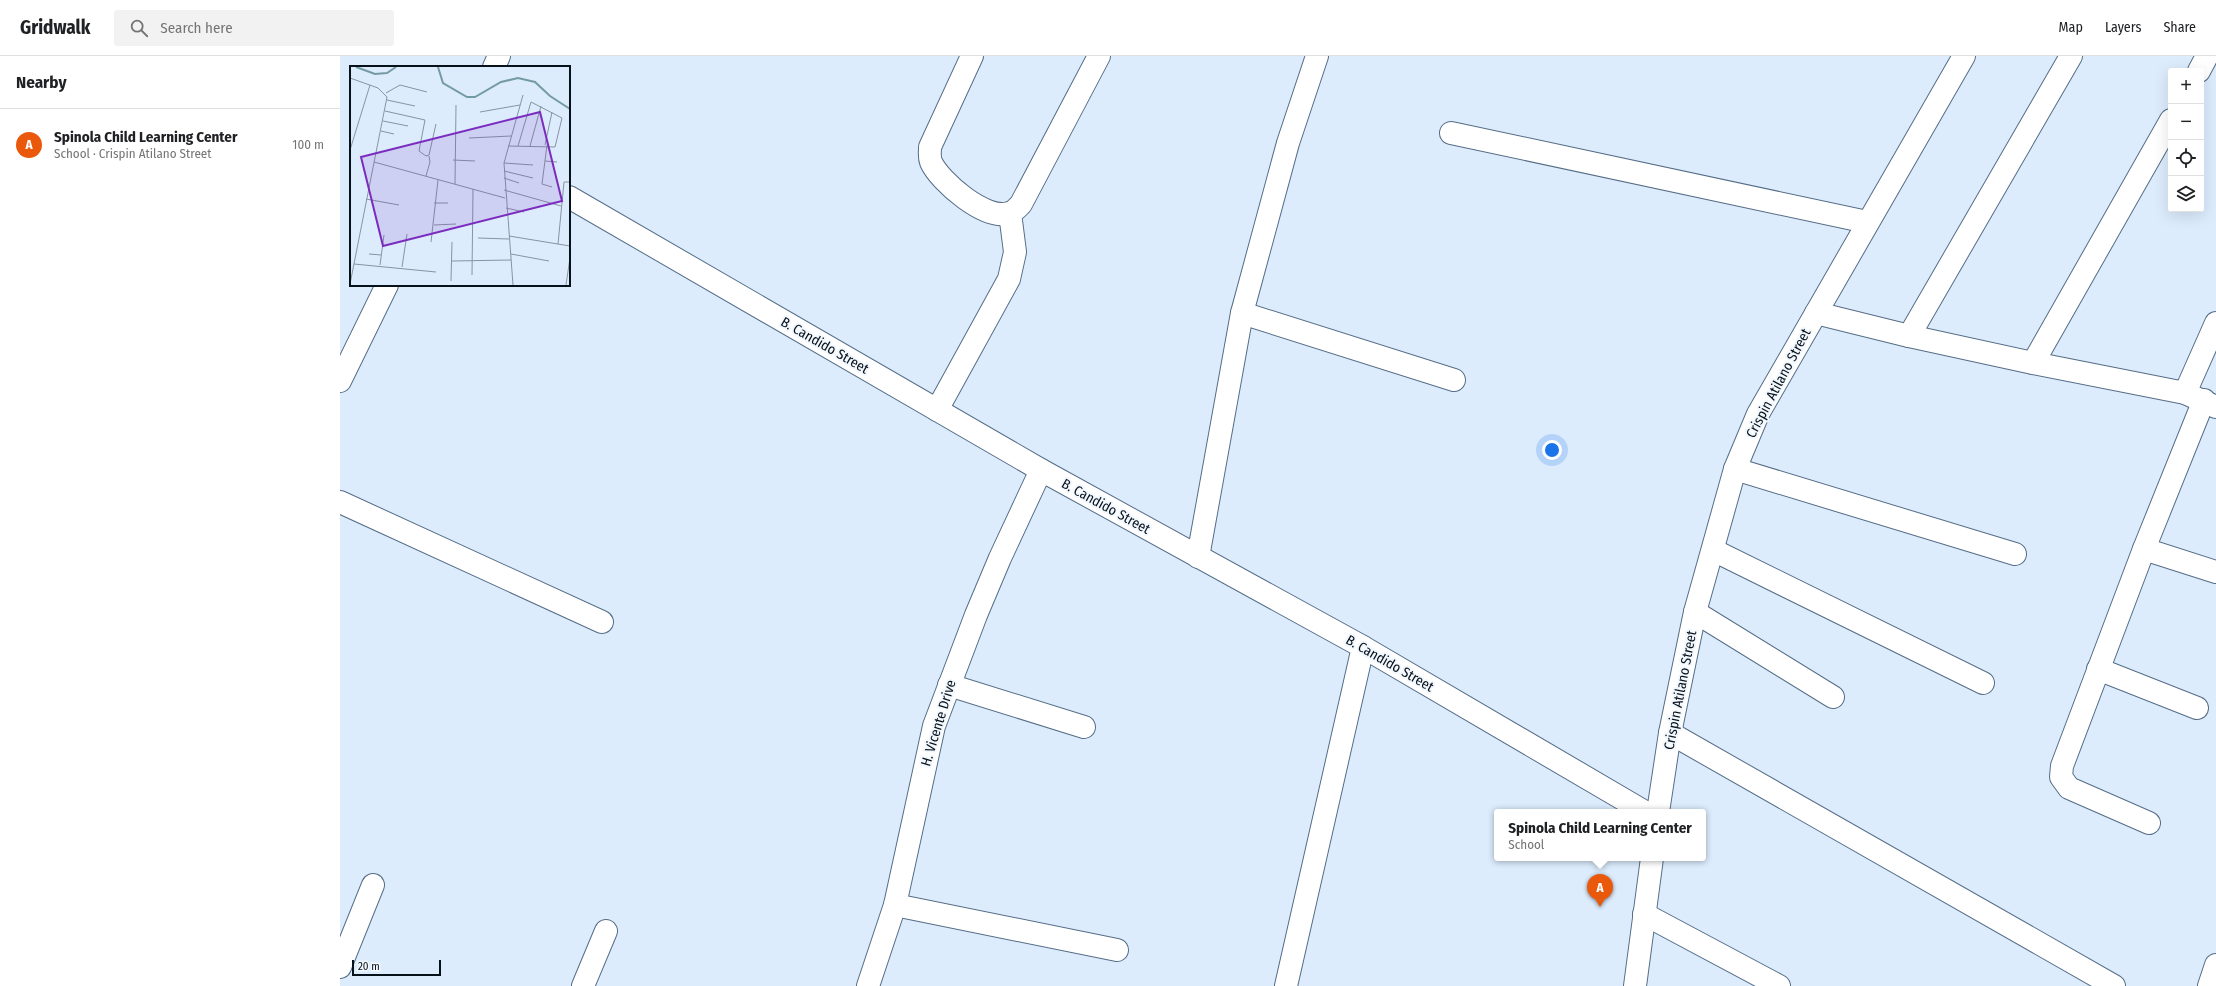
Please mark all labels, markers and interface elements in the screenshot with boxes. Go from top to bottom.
search box [114,10,394,46]
text: Gridwalk [20,16,90,39]
icon: search [128,17,150,39]
text: Search here [160,19,233,37]
text: Map [2059,19,2083,36]
text: Layers [2105,19,2141,36]
text: Share [2163,19,2196,36]
inset map [350,66,570,286]
map controls [2168,68,2204,212]
button: + [2168,68,2204,104]
text: Nearby [16,72,67,93]
button: − [2168,104,2204,140]
text: Spinola Child Learning Center [54,128,237,146]
text: A [25,137,33,152]
text: 100 m [292,137,324,152]
button: locate [2168,140,2204,176]
text: School · Crispin Atilano Street [54,146,212,161]
button: layers [2168,176,2204,212]
street label: B. Candido Street [778,313,872,378]
street label: Crispin Atilano Street [1742,325,1815,441]
your location [1542,440,1562,460]
street label: B. Candido Street [1058,475,1153,538]
street label: Crispin Atilano Street [1661,629,1700,751]
street label: B. Candido Street [1343,631,1437,696]
street label: H. Vicente Drive [917,678,960,768]
popup [1494,809,1706,861]
text: Spinola Child Learning Center [1508,819,1692,837]
text: School [1508,837,1544,852]
pin: A [1587,874,1613,907]
scale bar [352,958,441,977]
text: 20 m [358,960,380,973]

